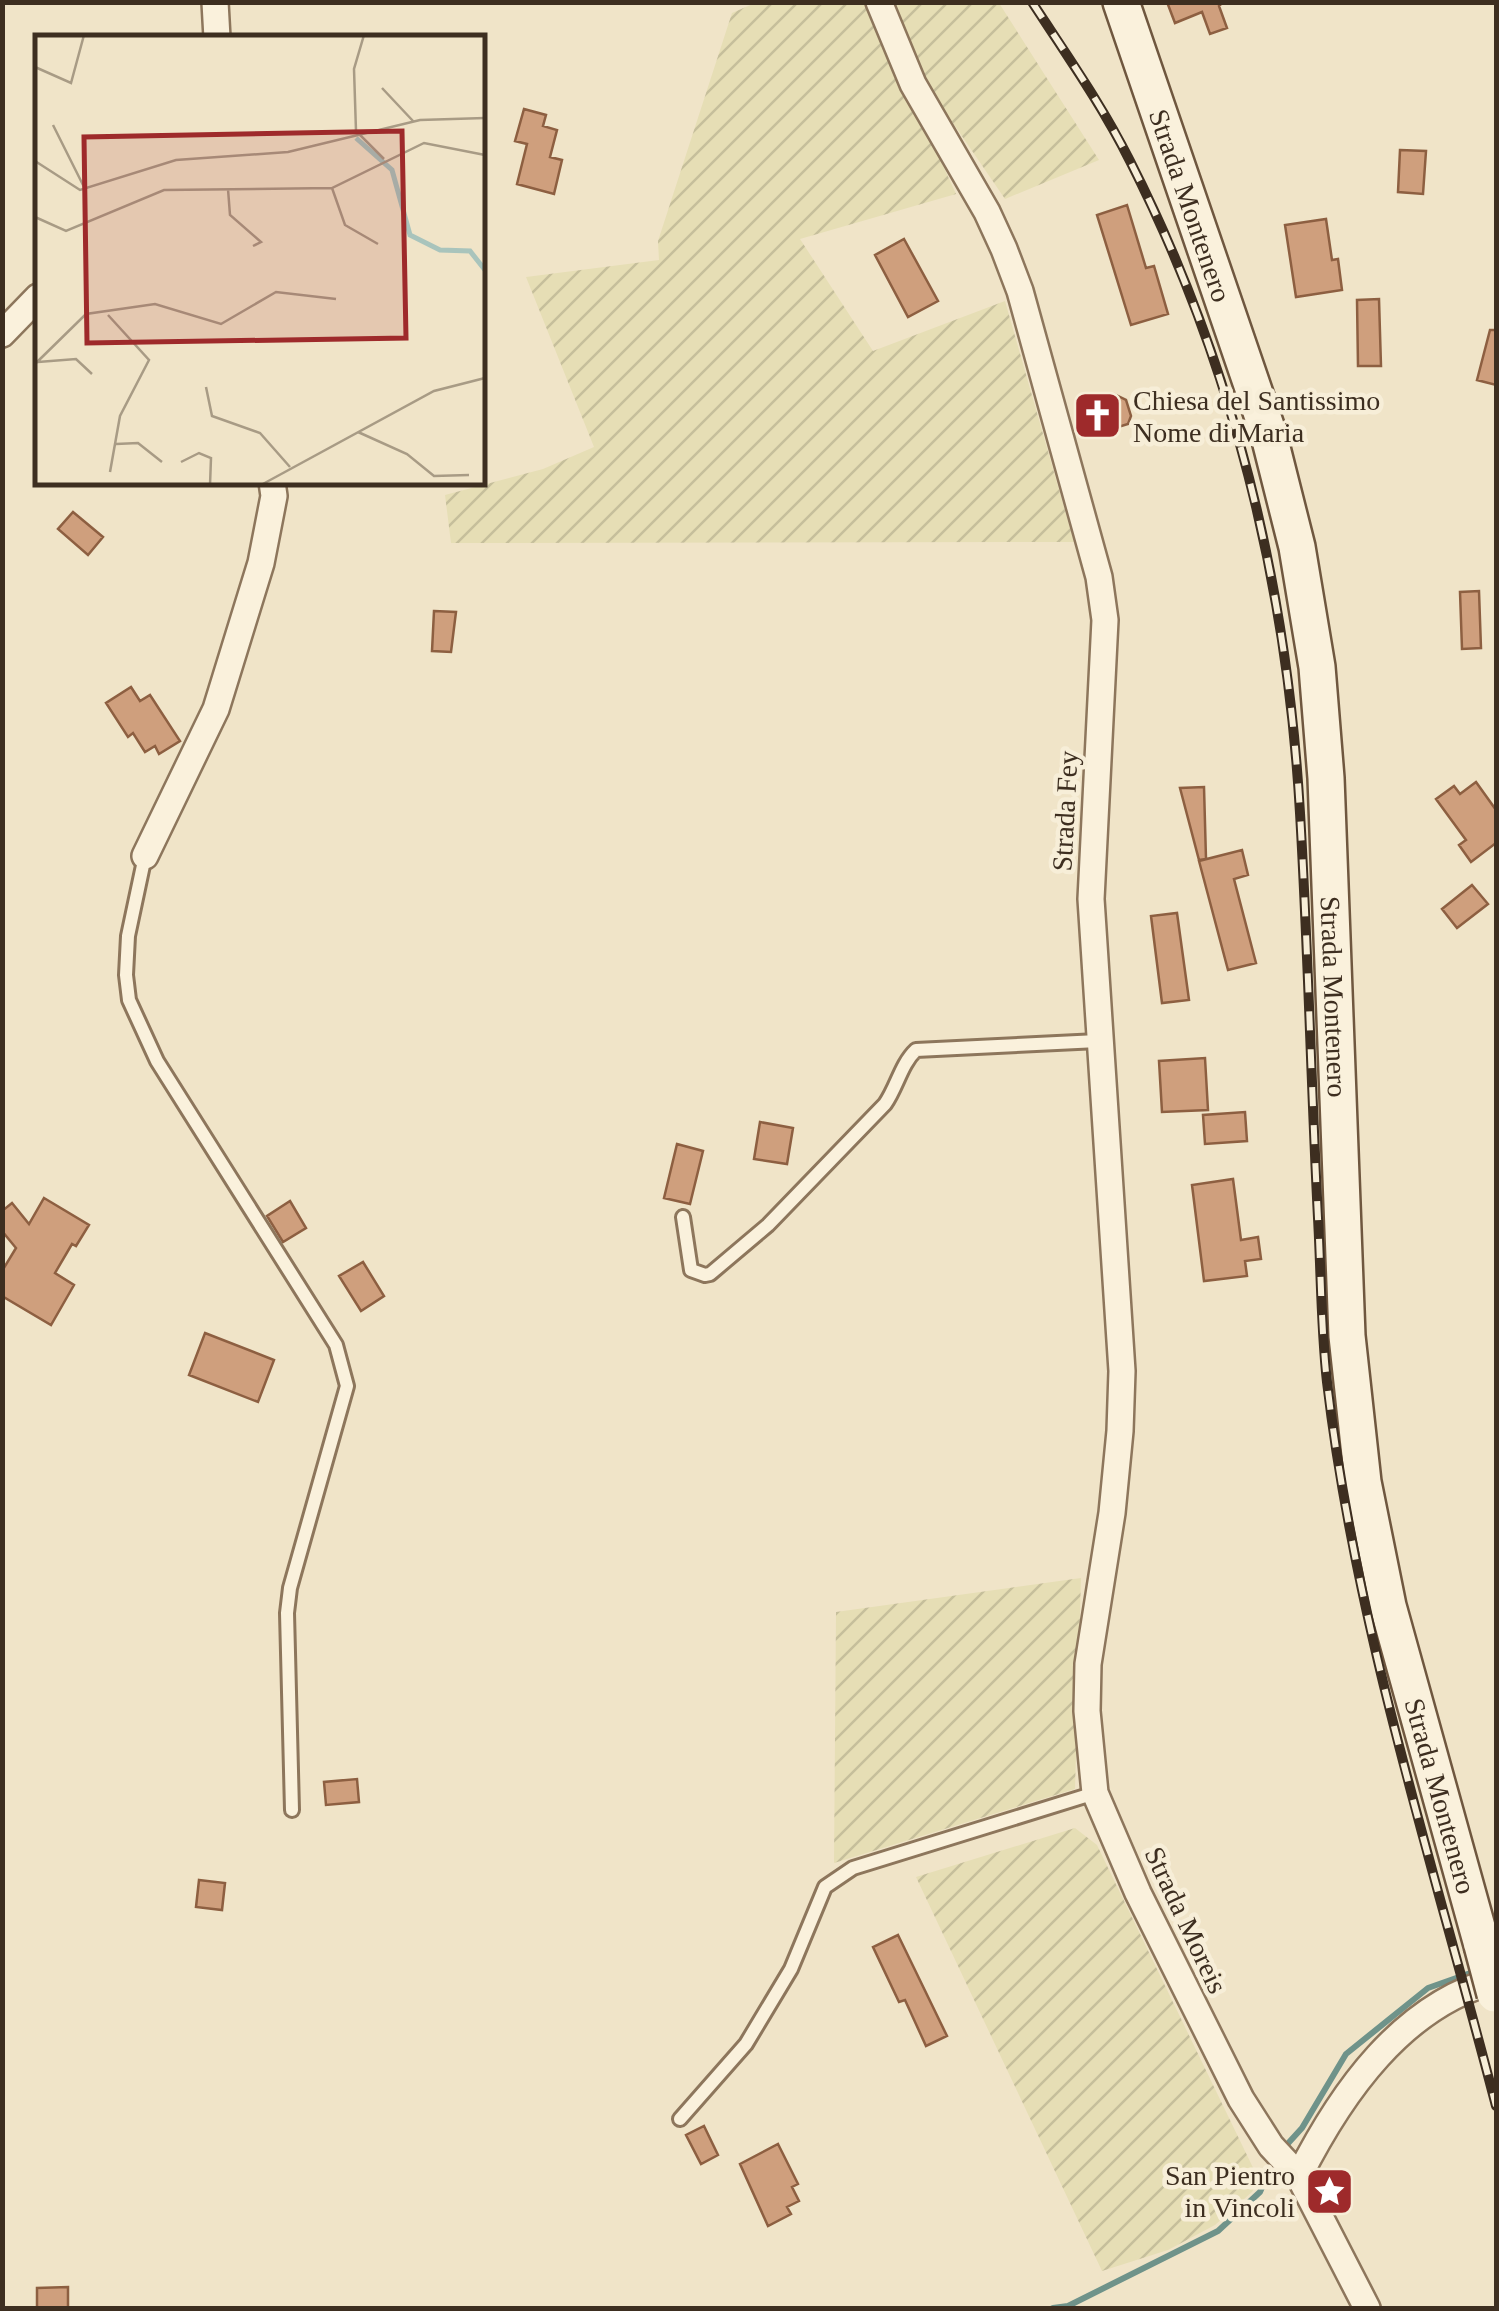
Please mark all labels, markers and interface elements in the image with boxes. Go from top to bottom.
inset map [35,35,485,485]
street label: Strada Montenero [1143,105,1238,306]
place label: Chiesa del Santissimo Nome di Maria [1133,385,1380,448]
church icon: Chiesa del Santissimo Nome di Maria [1072,390,1124,442]
street label: Strada Fey [1046,750,1084,872]
street label: Strada Montenero [1315,896,1354,1098]
street label: Strada Montenero [1399,1695,1483,1897]
street label: Strada Moreis [1139,1842,1233,1998]
place label: San Pientro in Vincoli [1165,2160,1295,2223]
place icon: San Pientro in Vincoli [1304,2165,1356,2217]

